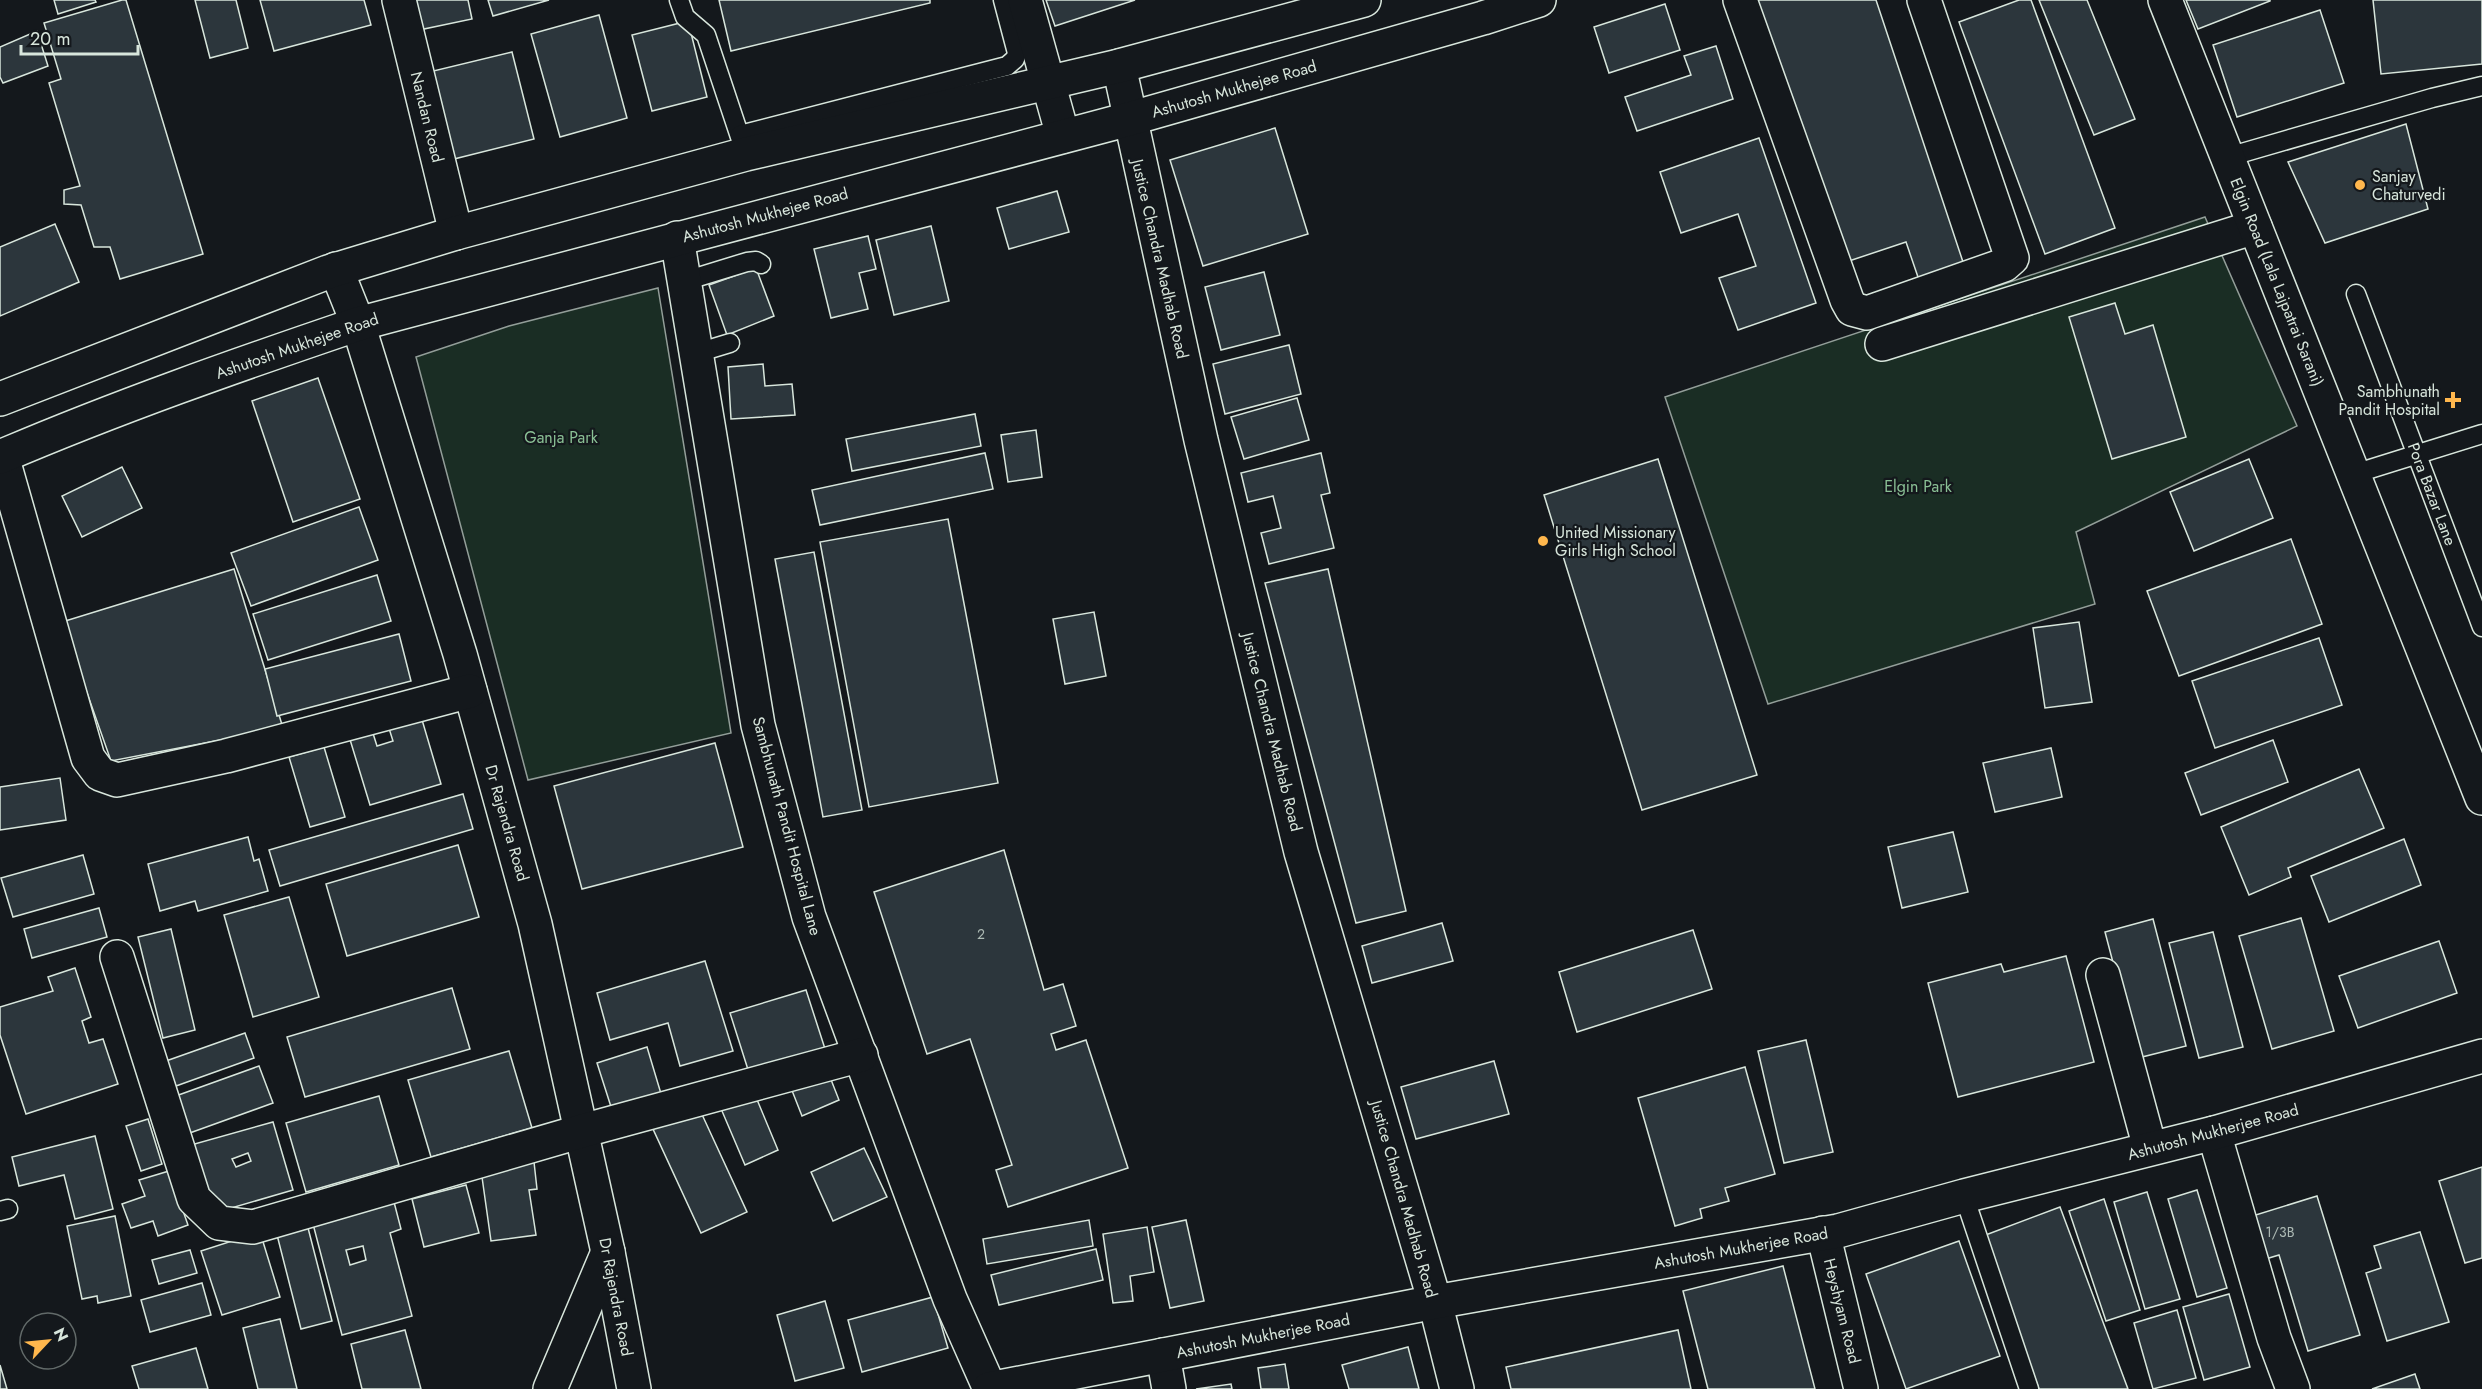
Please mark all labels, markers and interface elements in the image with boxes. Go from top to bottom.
scale bar [21,18,138,56]
text: 20 m [30,26,70,52]
street label: Ashutosh Mukhejee Road [1149,54,1319,124]
street label: Nandan Road [405,69,449,165]
street label: Justice Chandra Madhab Road [1125,155,1194,361]
place label: Sanjay Chaturvedi [2372,165,2446,206]
street label: Elgin Road (Lala Lajpatrai Sarani) [2225,174,2329,390]
marker: Sanjay Chaturvedi [2353,178,2367,192]
street label: Ashutosh Mukhejee Road [679,182,851,248]
street label: Ashutosh Mukhejee Road [212,307,382,385]
place label: Sambhunath Pandit Hospital [2339,380,2440,421]
marker: Sambhunath Pandit Hospital [2444,391,2462,409]
park label: Ganja Park [524,426,599,449]
street label: Pora Bazar Lane [2402,439,2462,549]
park label: Elgin Park [1884,475,1953,498]
place label: United Missionary Girls High School [1555,521,1677,562]
marker: United Missionary Girls High School [1536,534,1550,548]
street label: Justice Chandra Madhab Road [1236,628,1308,834]
street label: Sambhunath Pandit Hospital Lane [747,714,827,938]
street label: Dr Rajendra Road [479,762,535,884]
house number: 2 [977,924,985,944]
street label: Justice Chandra Madhab Road [1364,1096,1443,1300]
street label: Ashutosh Mukherjee Road [2125,1098,2301,1166]
street label: Ashutosh Mukherjee Road [1652,1221,1830,1275]
house number: 1/3B [2266,1222,2295,1242]
street label: Dr Rajendra Road [593,1236,639,1358]
street label: Heyshyam Road [1818,1256,1866,1366]
street label: Ashutosh Mukherjee Road [1174,1308,1352,1364]
north arrow [18,1311,78,1371]
text: N [48,1324,74,1345]

